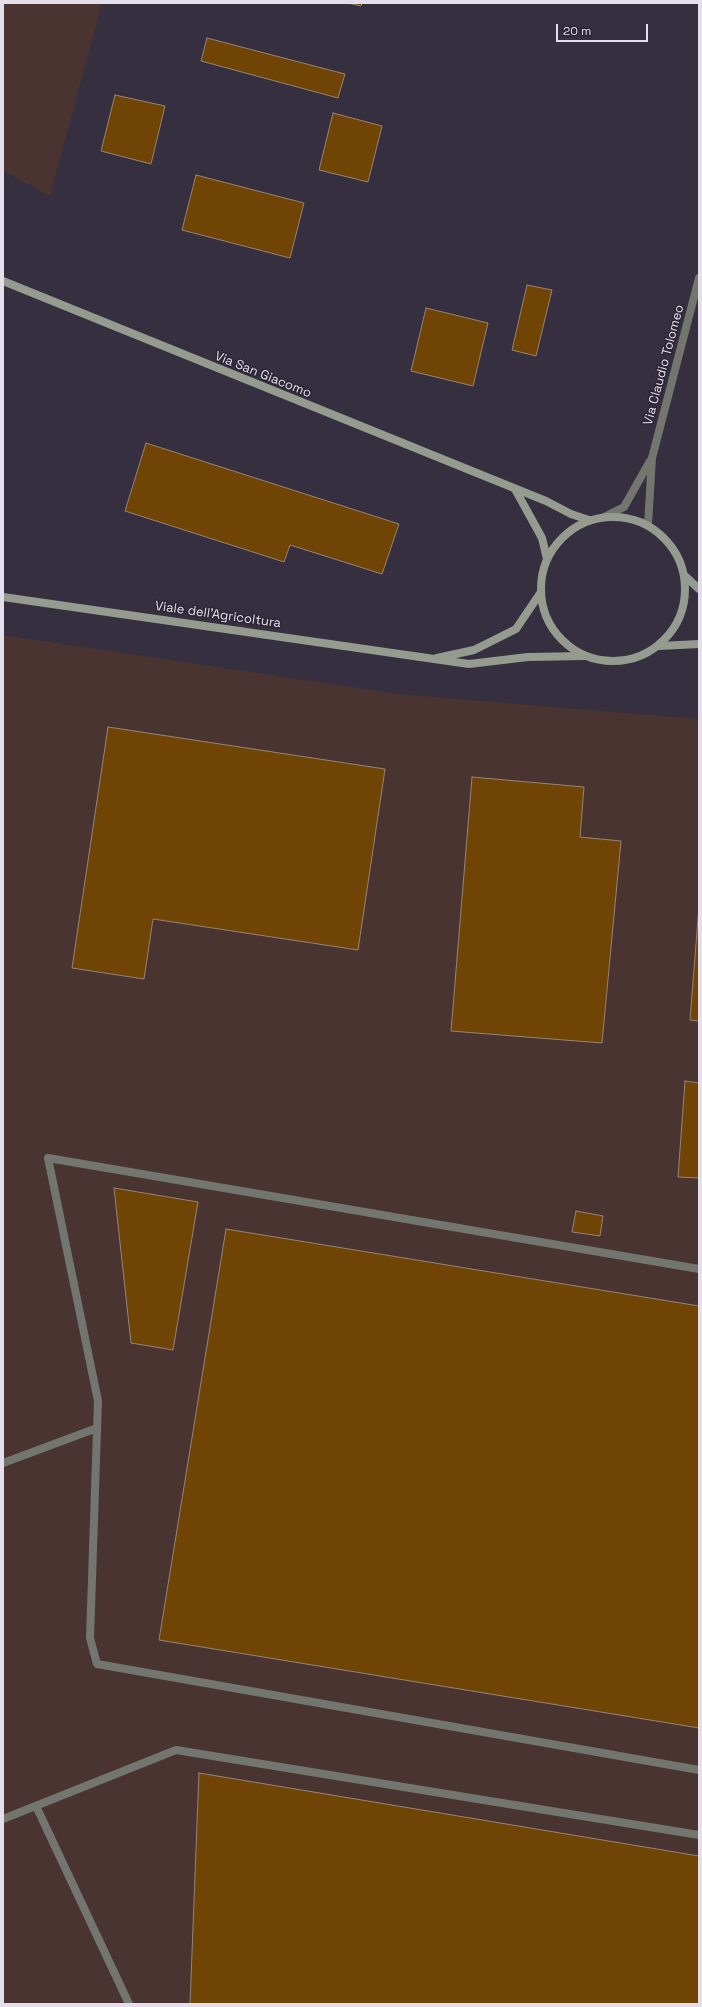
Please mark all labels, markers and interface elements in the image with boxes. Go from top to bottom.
scale bar [558,16,650,42]
text: 20 m [563,23,591,39]
street label: Via Claudio Tolomeo [640,303,688,427]
street label: Via San Giacomo [212,348,314,402]
street label: Viale dell'Agricoltura [154,598,282,632]

